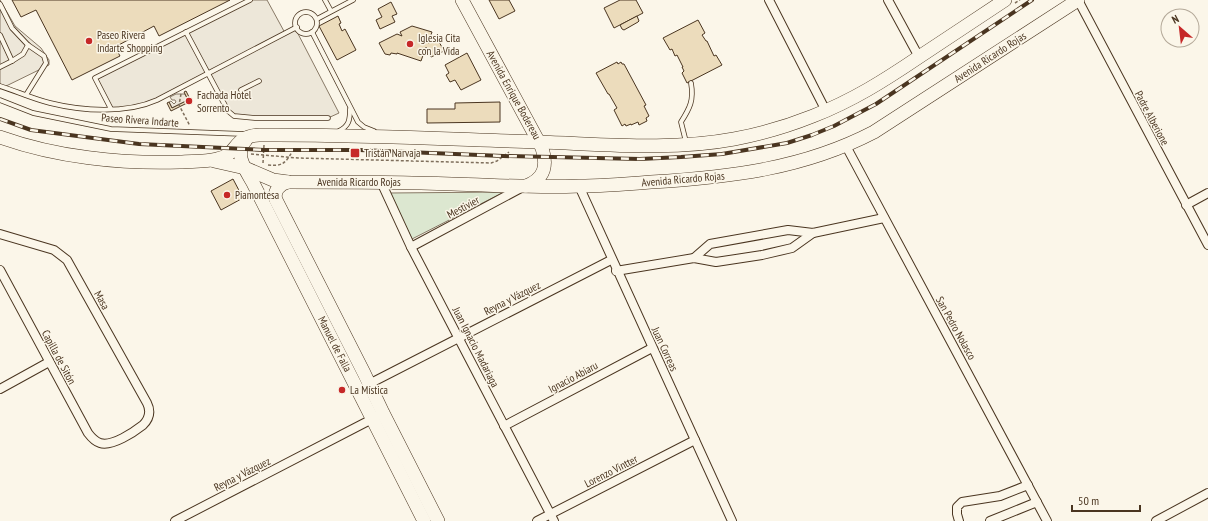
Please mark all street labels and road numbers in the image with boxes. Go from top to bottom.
street label: Avenida Ricardo Rojas [951,28,1029,86]
street label: Avenida Enrique Bodereau [484,48,544,142]
street label: Padre Alberione [1132,88,1172,148]
street label: Paseo Rivera Indarte [101,110,180,130]
street label: Avenida Ricardo Rojas [641,168,725,190]
street label: Avenida Ricardo Rojas [317,175,401,189]
street label: Mestivier [444,193,482,221]
street label: Reyna y Vázquez [481,278,543,318]
street label: Masa [91,288,113,312]
street label: San Pedro Nolasco [933,294,979,362]
street label: Juan Ignacio Madariaga [449,304,502,390]
street label: Manuel de Falla [315,314,355,374]
street label: Juan Correas [648,324,681,374]
street label: Capilla de Sitón [39,327,79,387]
street label: Ignacio Abiaru [546,358,600,396]
street label: Lorenzo Vintter [582,452,640,490]
street label: Reyna y Vázquez [211,454,273,494]

